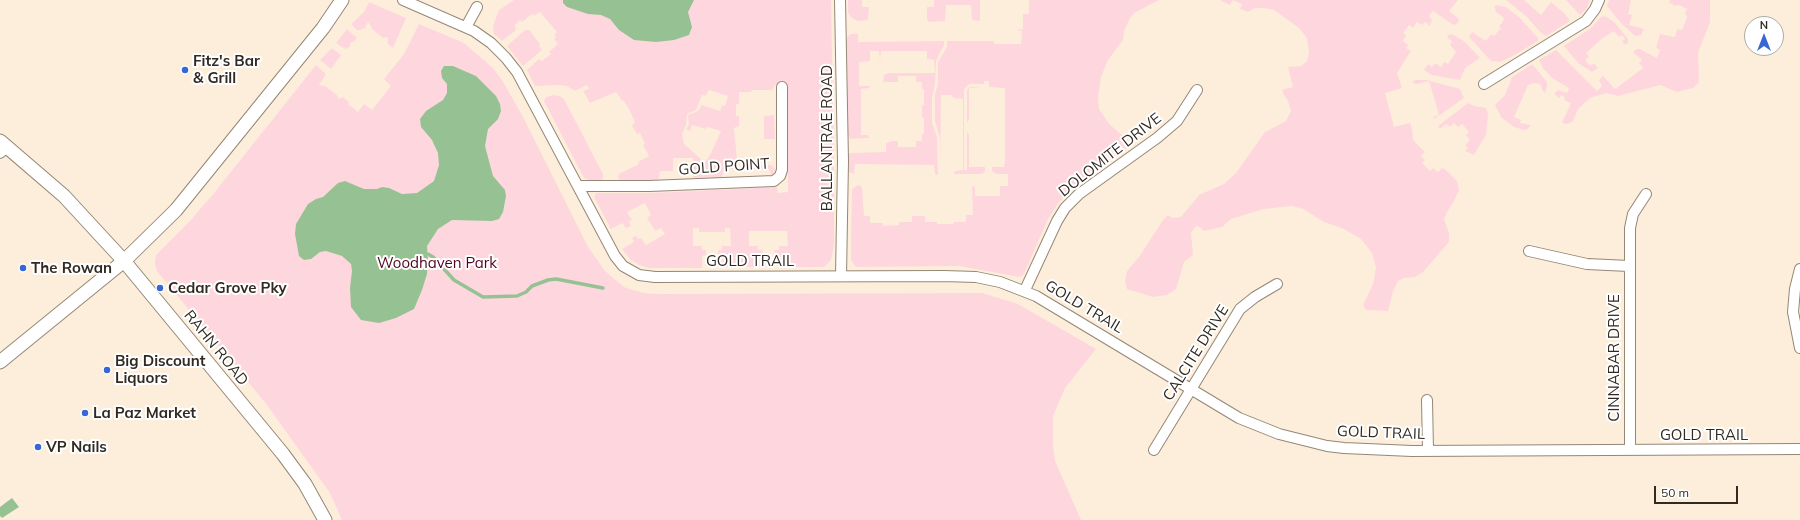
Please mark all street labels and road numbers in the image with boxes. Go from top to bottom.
street label: BALLANTRAE ROAD [818,65,836,211]
street label: DOLOMITE DRIVE [1055,109,1165,201]
street label: GOLD POINT [678,155,770,179]
street label: GOLD TRAIL [706,252,794,270]
street label: GOLD TRAIL [1042,277,1126,337]
street label: CINNABAR DRIVE [1605,294,1623,422]
street label: CALCITE DRIVE [1159,302,1233,404]
street label: RAHN ROAD [180,307,252,389]
street label: GOLD TRAIL [1337,422,1425,444]
street label: GOLD TRAIL [1660,426,1748,444]

